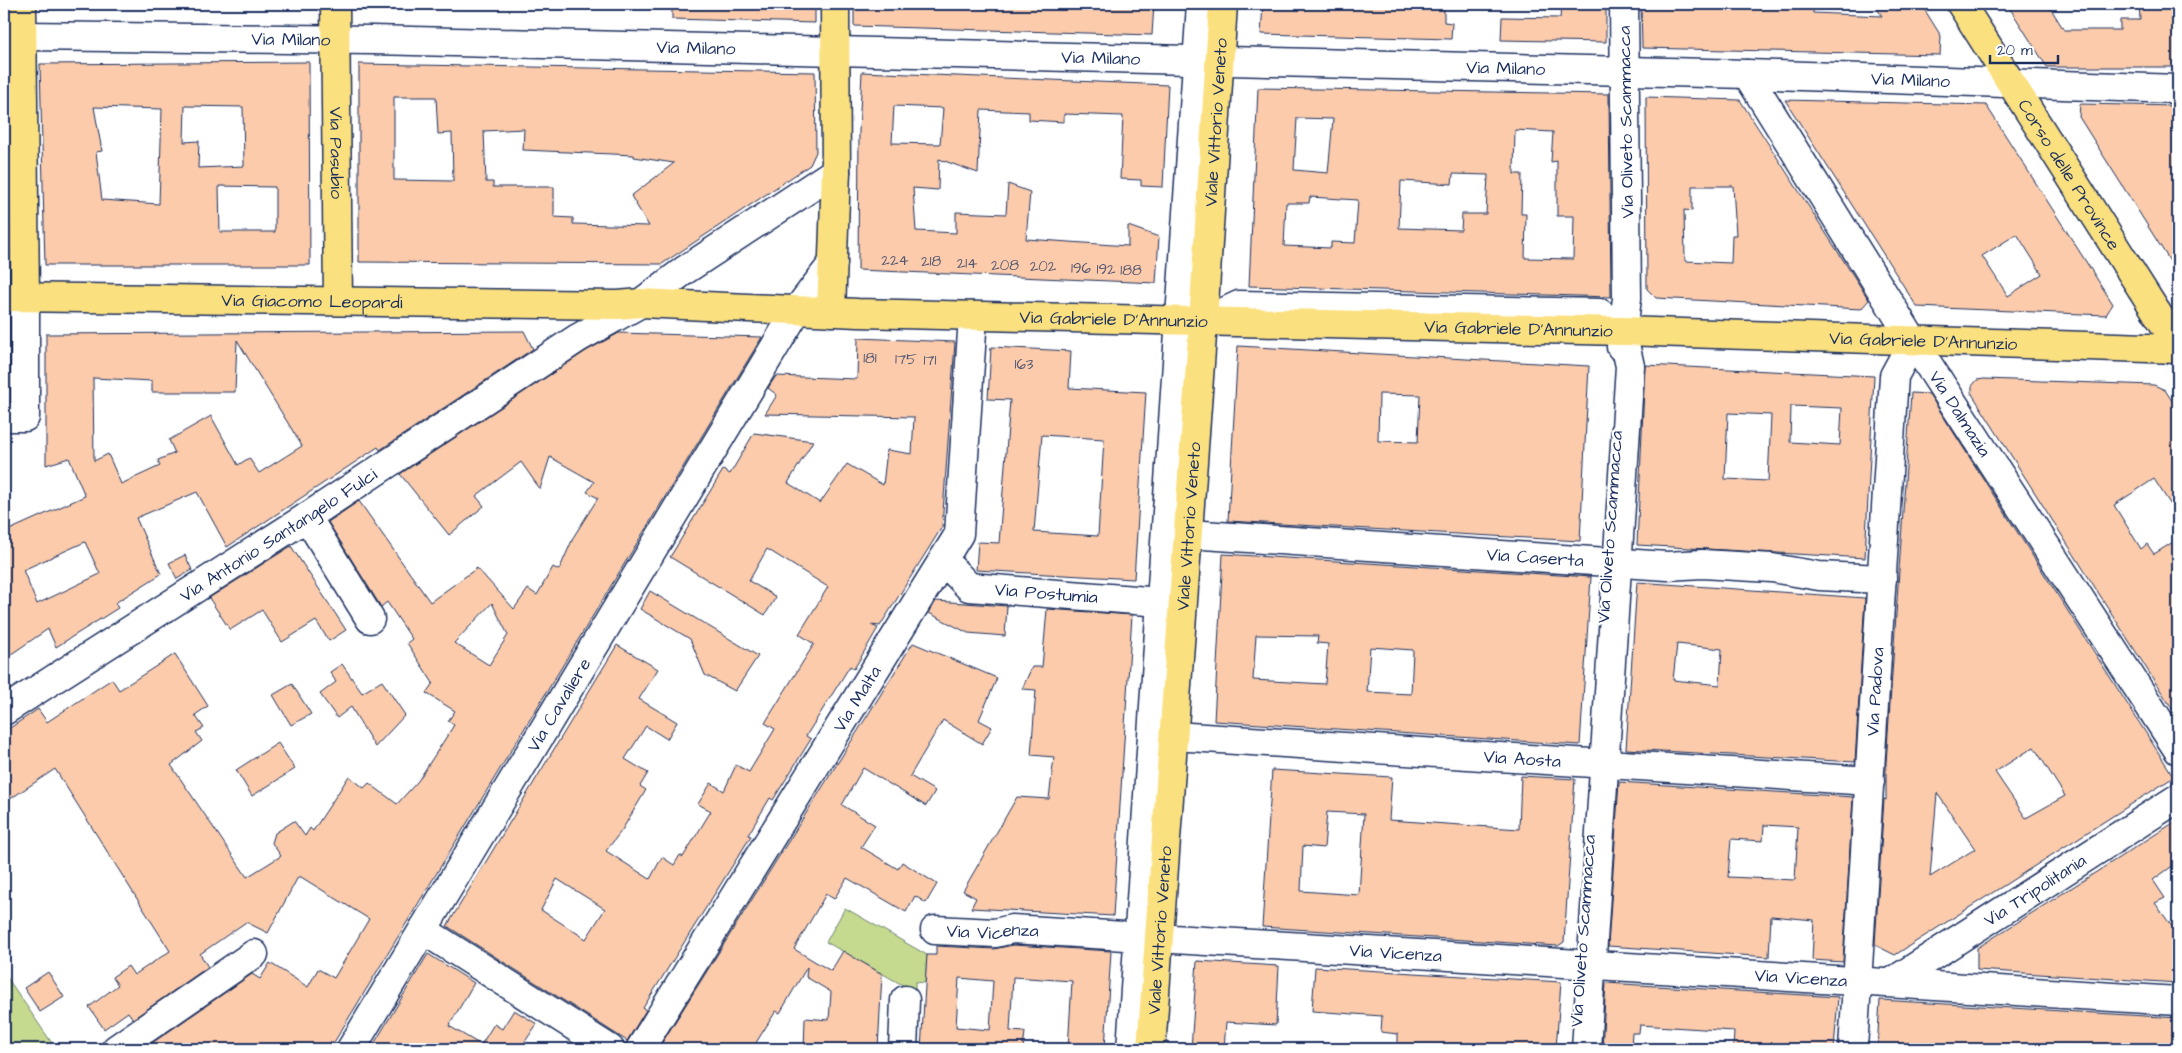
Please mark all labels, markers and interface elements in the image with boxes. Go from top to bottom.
street label: Via Oliveto Scammacca [1612,25,1640,219]
street label: Via Milano [251,26,331,52]
scale bar [1990,32,2057,64]
street label: Via Milano [656,34,736,61]
street label: Viale Vittorio Veneto [1198,37,1233,207]
text: 20 m [1997,40,2033,61]
street label: Via Milano [1061,44,1141,71]
street label: Via Milano [1466,54,1546,81]
street label: Via Milano [1870,66,1950,94]
street label: Corso delle Province [2012,94,2127,255]
street label: Via Pasubio [324,107,349,199]
house number: 224 [881,250,909,271]
house number: 218 [921,251,941,272]
house number: 214 [957,253,977,274]
house number: 208 [991,255,1019,276]
house number: 202 [1030,256,1057,277]
house number: 196 [1071,258,1092,279]
house number: 192 [1096,259,1116,280]
house number: 188 [1120,260,1142,281]
street label: Via Giacomo Leopardi [221,287,403,315]
street label: Via Gabriele D'Annunzio [1019,304,1208,334]
street label: Via Gabriele D'Annunzio [1424,314,1613,343]
street label: Via Gabriele D'Annunzio [1829,325,2018,356]
house number: 181 [863,348,877,369]
house number: 175 [895,349,917,370]
house number: 171 [923,350,937,371]
house number: 163 [1015,354,1034,375]
street label: Via Dalmazia [1923,366,1997,462]
street label: Via Oliveto Scammacca [1591,430,1629,624]
street label: Viale Vittorio Veneto [1170,441,1207,611]
street label: Via Antonio Santangelo Fulci [175,462,382,608]
street label: Via Caserta [1486,541,1585,573]
street label: Via Postumia [994,577,1099,610]
street label: Via Padova [1860,647,1890,737]
street label: Via Cavaliere [521,653,597,757]
street label: Via Malta [827,661,887,737]
street label: Via Aosta [1483,744,1562,773]
street label: Via Oliveto Scammacca [1564,834,1602,1028]
street label: Viale Vittorio Veneto [1141,845,1178,1015]
street label: Via Tripolitania [1979,848,2091,932]
street label: Via Vicenza [946,917,1040,946]
street label: Via Vicenza [1349,937,1443,968]
street label: Via Vicenza [1754,962,1848,993]

